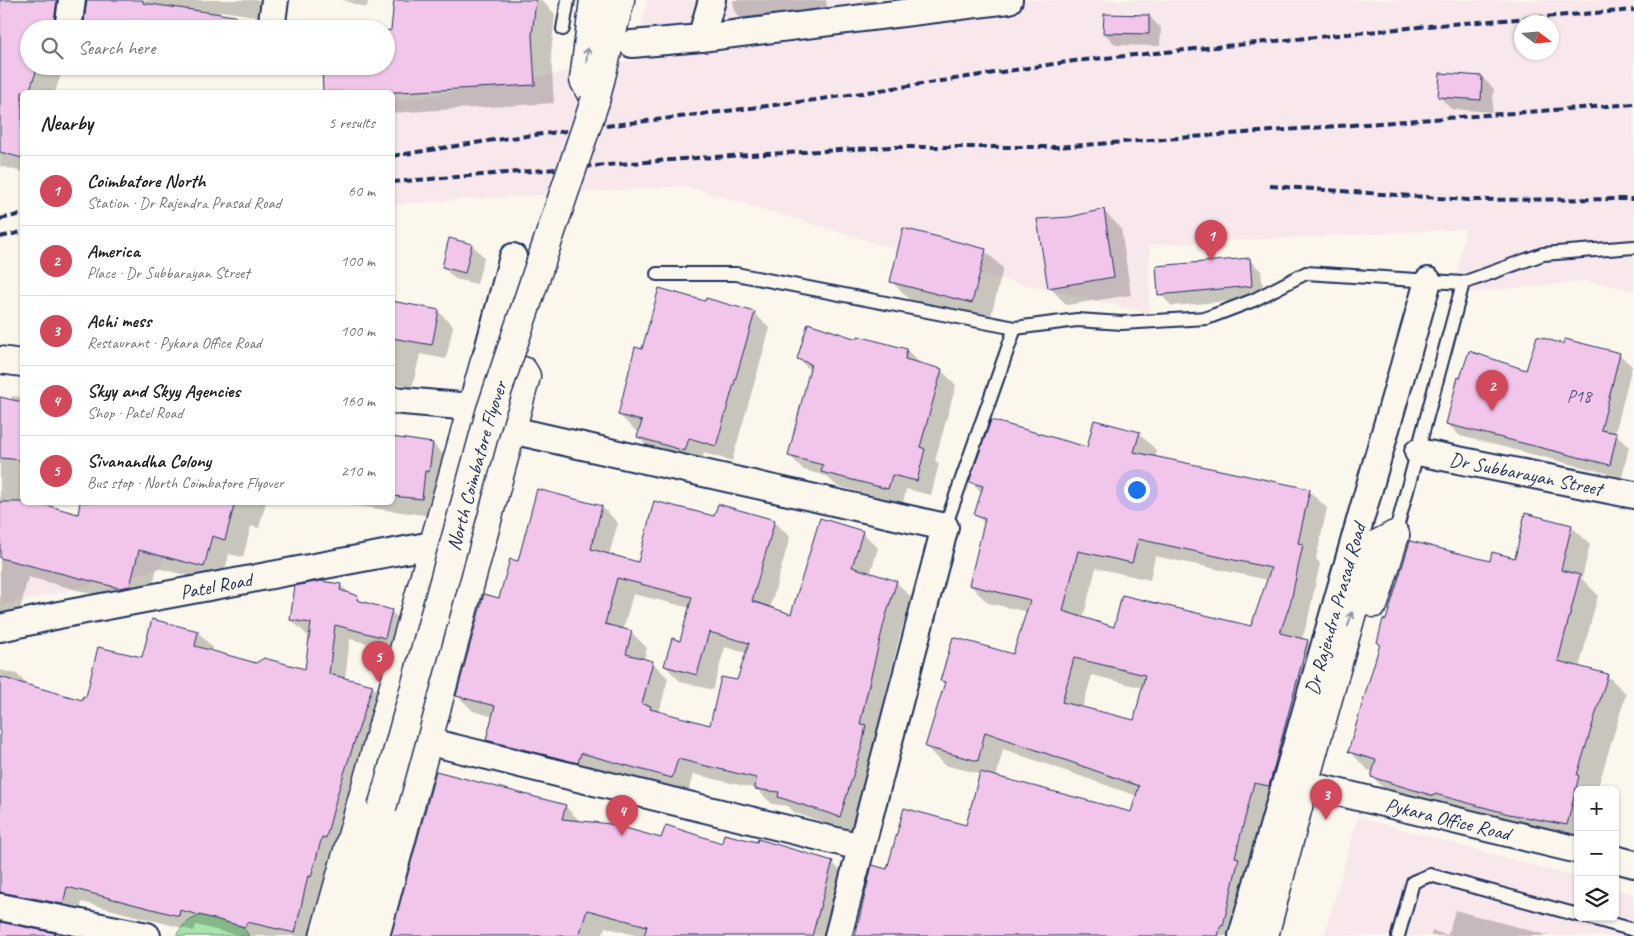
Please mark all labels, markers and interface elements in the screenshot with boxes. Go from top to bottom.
north arrow [1514,15,1559,60]
search box [20,20,395,75]
icon: search [38,34,66,62]
text: Search here [78,36,155,60]
one-way arrow [582,48,592,64]
text: Nearby [40,110,93,136]
text: 5 results [328,113,375,133]
text: Coimbatore North [87,169,206,193]
text: 1 [52,181,60,201]
text: 60 m [348,181,375,201]
text: Station · Dr Rajendra Prasad Road [87,193,281,213]
pin: 1 [1195,220,1227,261]
text: America [87,239,140,263]
text: 2 [52,251,60,271]
text: 100 m [341,251,375,271]
text: Place · Dr Subbarayan Street [87,263,250,283]
text: Achi mess [87,309,151,333]
text: 3 [52,321,60,341]
text: 100 m [341,321,375,341]
text: Restaurant · Pykara Office Road [87,333,261,353]
pin: 2 [1476,370,1508,411]
street label: North Coimbatore Flyover [440,376,513,553]
text: Skyy and Skyy Agencies [87,379,240,403]
house number: P18 [1567,385,1593,407]
text: 4 [52,391,60,411]
text: 160 m [341,391,375,411]
text: Shop · Patel Road [87,403,183,423]
street label: Dr Subbarayan Street [1448,446,1608,502]
text: Sivanandha Colony [87,449,211,473]
text: 5 [53,461,59,481]
text: 210 m [341,461,375,481]
text: Bus stop · North Coimbatore Flyover [87,473,284,493]
your location [1124,477,1150,503]
street label: Dr Rajendra Prasad Road [1299,517,1372,698]
street label: Patel Road [178,566,257,605]
one-way arrow [1346,611,1356,627]
pin: 5 [362,641,394,682]
pin: 3 [1310,779,1342,820]
map controls [1574,786,1619,921]
button: + [1574,786,1619,831]
street label: Pykara Office Road [1383,792,1516,846]
pin: 4 [606,795,638,836]
button: − [1574,831,1619,876]
button: layers [1574,876,1619,921]

